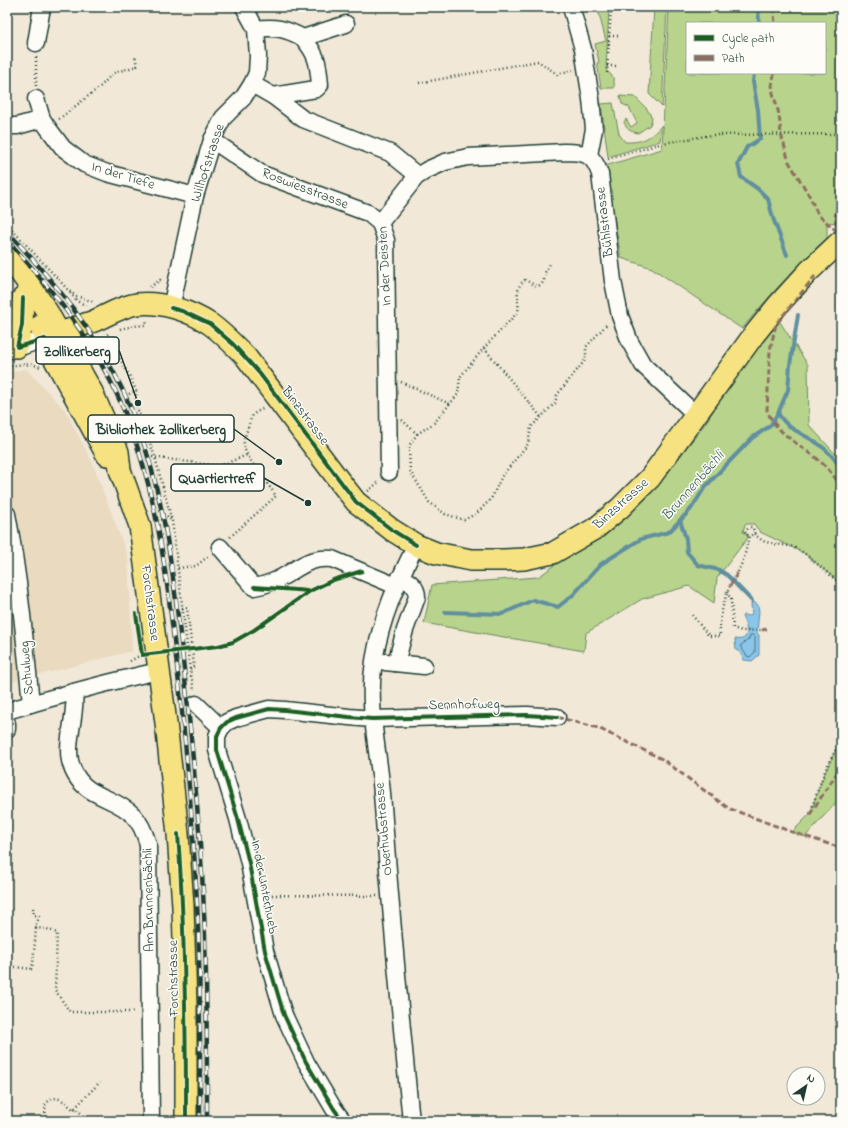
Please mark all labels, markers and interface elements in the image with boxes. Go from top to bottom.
legend [686,22,826,74]
text: Cycle path [722,30,774,49]
text: Path [722,50,745,68]
street label: Wilhofstrasse [185,121,231,205]
street label: In der Tiefe [89,156,158,196]
street label: Roswiesstrasse [259,163,352,215]
street label: Bühlstrasse [590,185,620,259]
street label: In der Deisten [372,226,398,306]
callout: Zollikerberg [36,337,119,364]
text: Zollikerberg [43,341,111,365]
street label: Binzstrasse [275,381,335,450]
callout: Bibliothek Zollikerberg [88,415,234,442]
text: Bibliothek Zollikerberg [95,419,226,443]
water label: Brunnenbächli [656,445,731,526]
callout: Quartiertreff [171,464,264,491]
text: Quartiertreff [178,468,257,490]
street label: Binzstrasse [588,473,654,536]
street label: Forchstrasse [135,563,165,643]
street label: Schulweg [14,640,41,696]
street label: Sennhofweg [428,694,500,717]
street label: Oberhubstrasse [369,781,399,876]
street label: In der Unterhueb [245,838,283,936]
street label: Am Brunnenbächli [138,848,160,952]
street label: Forchstrasse [163,939,185,1017]
north arrow [786,1066,826,1106]
text: N [803,1070,819,1087]

